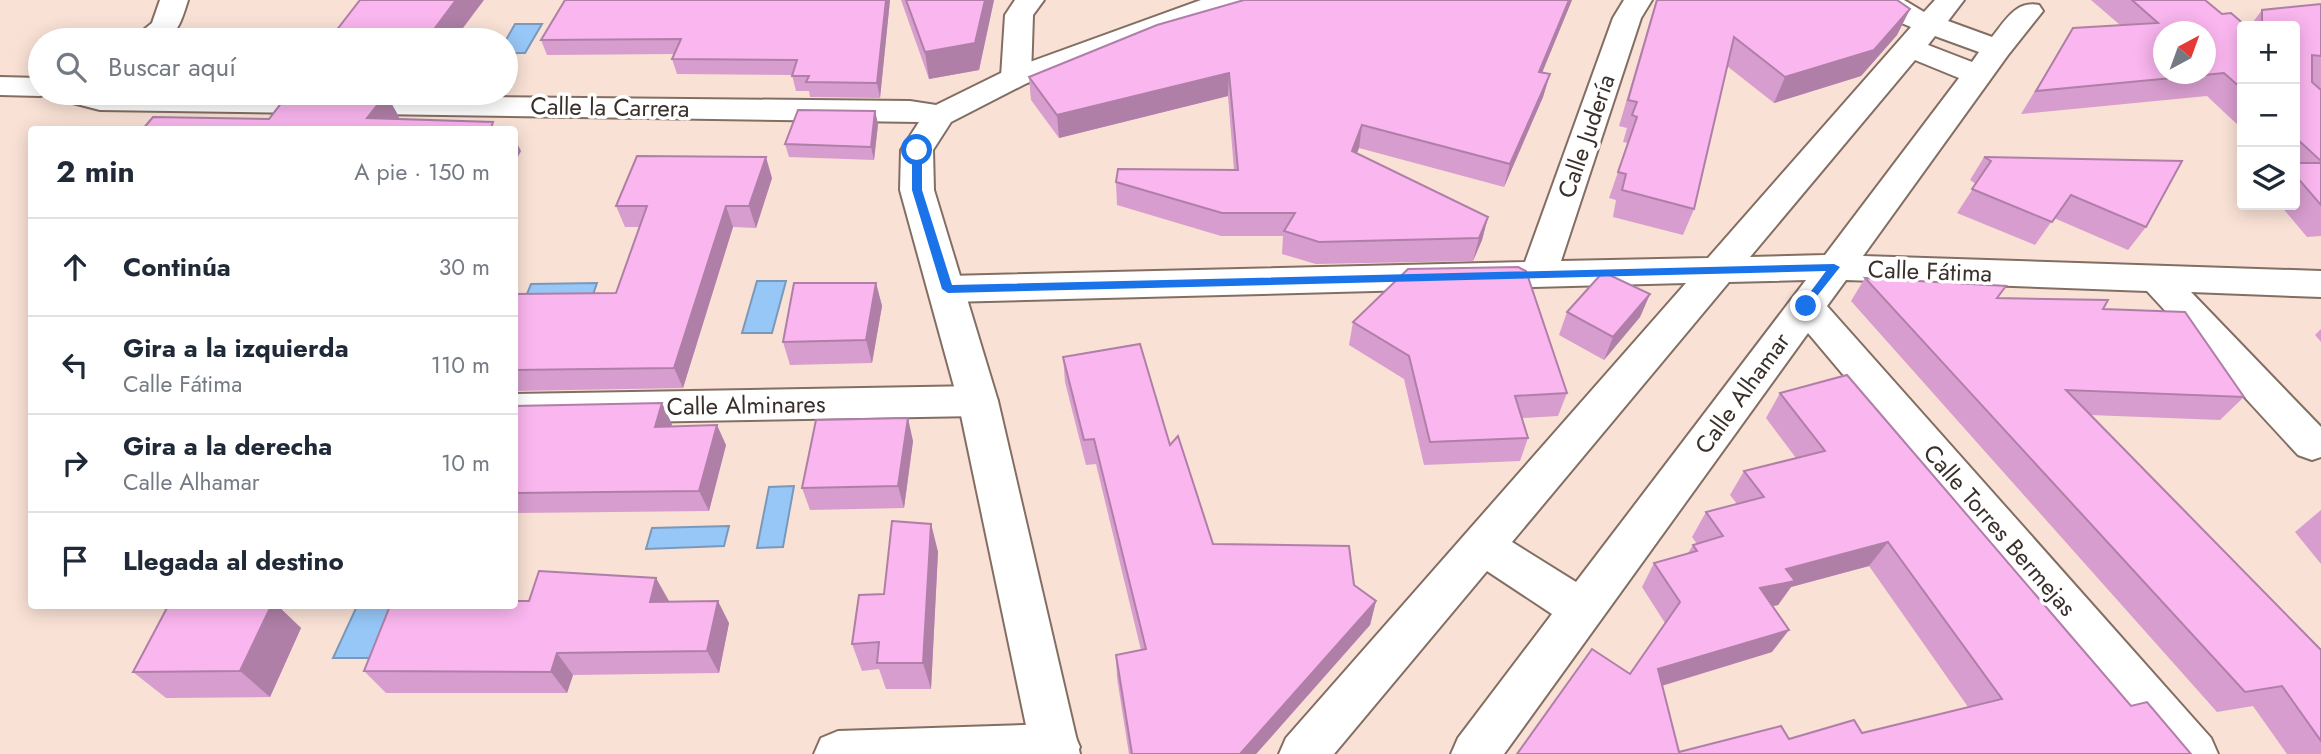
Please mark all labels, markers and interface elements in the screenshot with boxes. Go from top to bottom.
north arrow [2153,21,2216,84]
map controls [2237,21,2300,210]
button: + [2237,21,2300,84]
search box [28,28,518,105]
icon: search [52,48,90,86]
text: Buscar aquí [108,48,236,86]
street label: Calle Judería [1548,69,1624,203]
button: − [2237,84,2300,147]
street label: Calle la Carrera [530,88,690,126]
route start [901,134,932,165]
button: layers [2237,147,2300,210]
text: 2 min [56,150,135,193]
text: A pie · 150 m [354,155,490,189]
icon: ahead [56,248,94,286]
text: Continúa [123,248,231,286]
text: 30 m [439,250,490,284]
street label: Calle Fátima [1867,251,1993,291]
route end [1790,290,1821,321]
street label: Calle Alhamar [1686,324,1799,461]
text: Gira a la izquierda [123,329,349,367]
icon: left [56,346,94,384]
text: 110 m [431,348,490,382]
text: Calle Fátima [123,367,242,401]
street label: Calle Alminares [666,386,826,424]
text: Gira a la derecha [123,427,332,465]
street label: Calle Torres Bermejas [1915,436,2085,624]
icon: right [56,444,94,482]
text: 10 m [441,446,490,480]
text: Calle Alhamar [123,465,260,499]
icon: arrive [56,542,94,580]
text: Llegada al destino [123,542,344,580]

